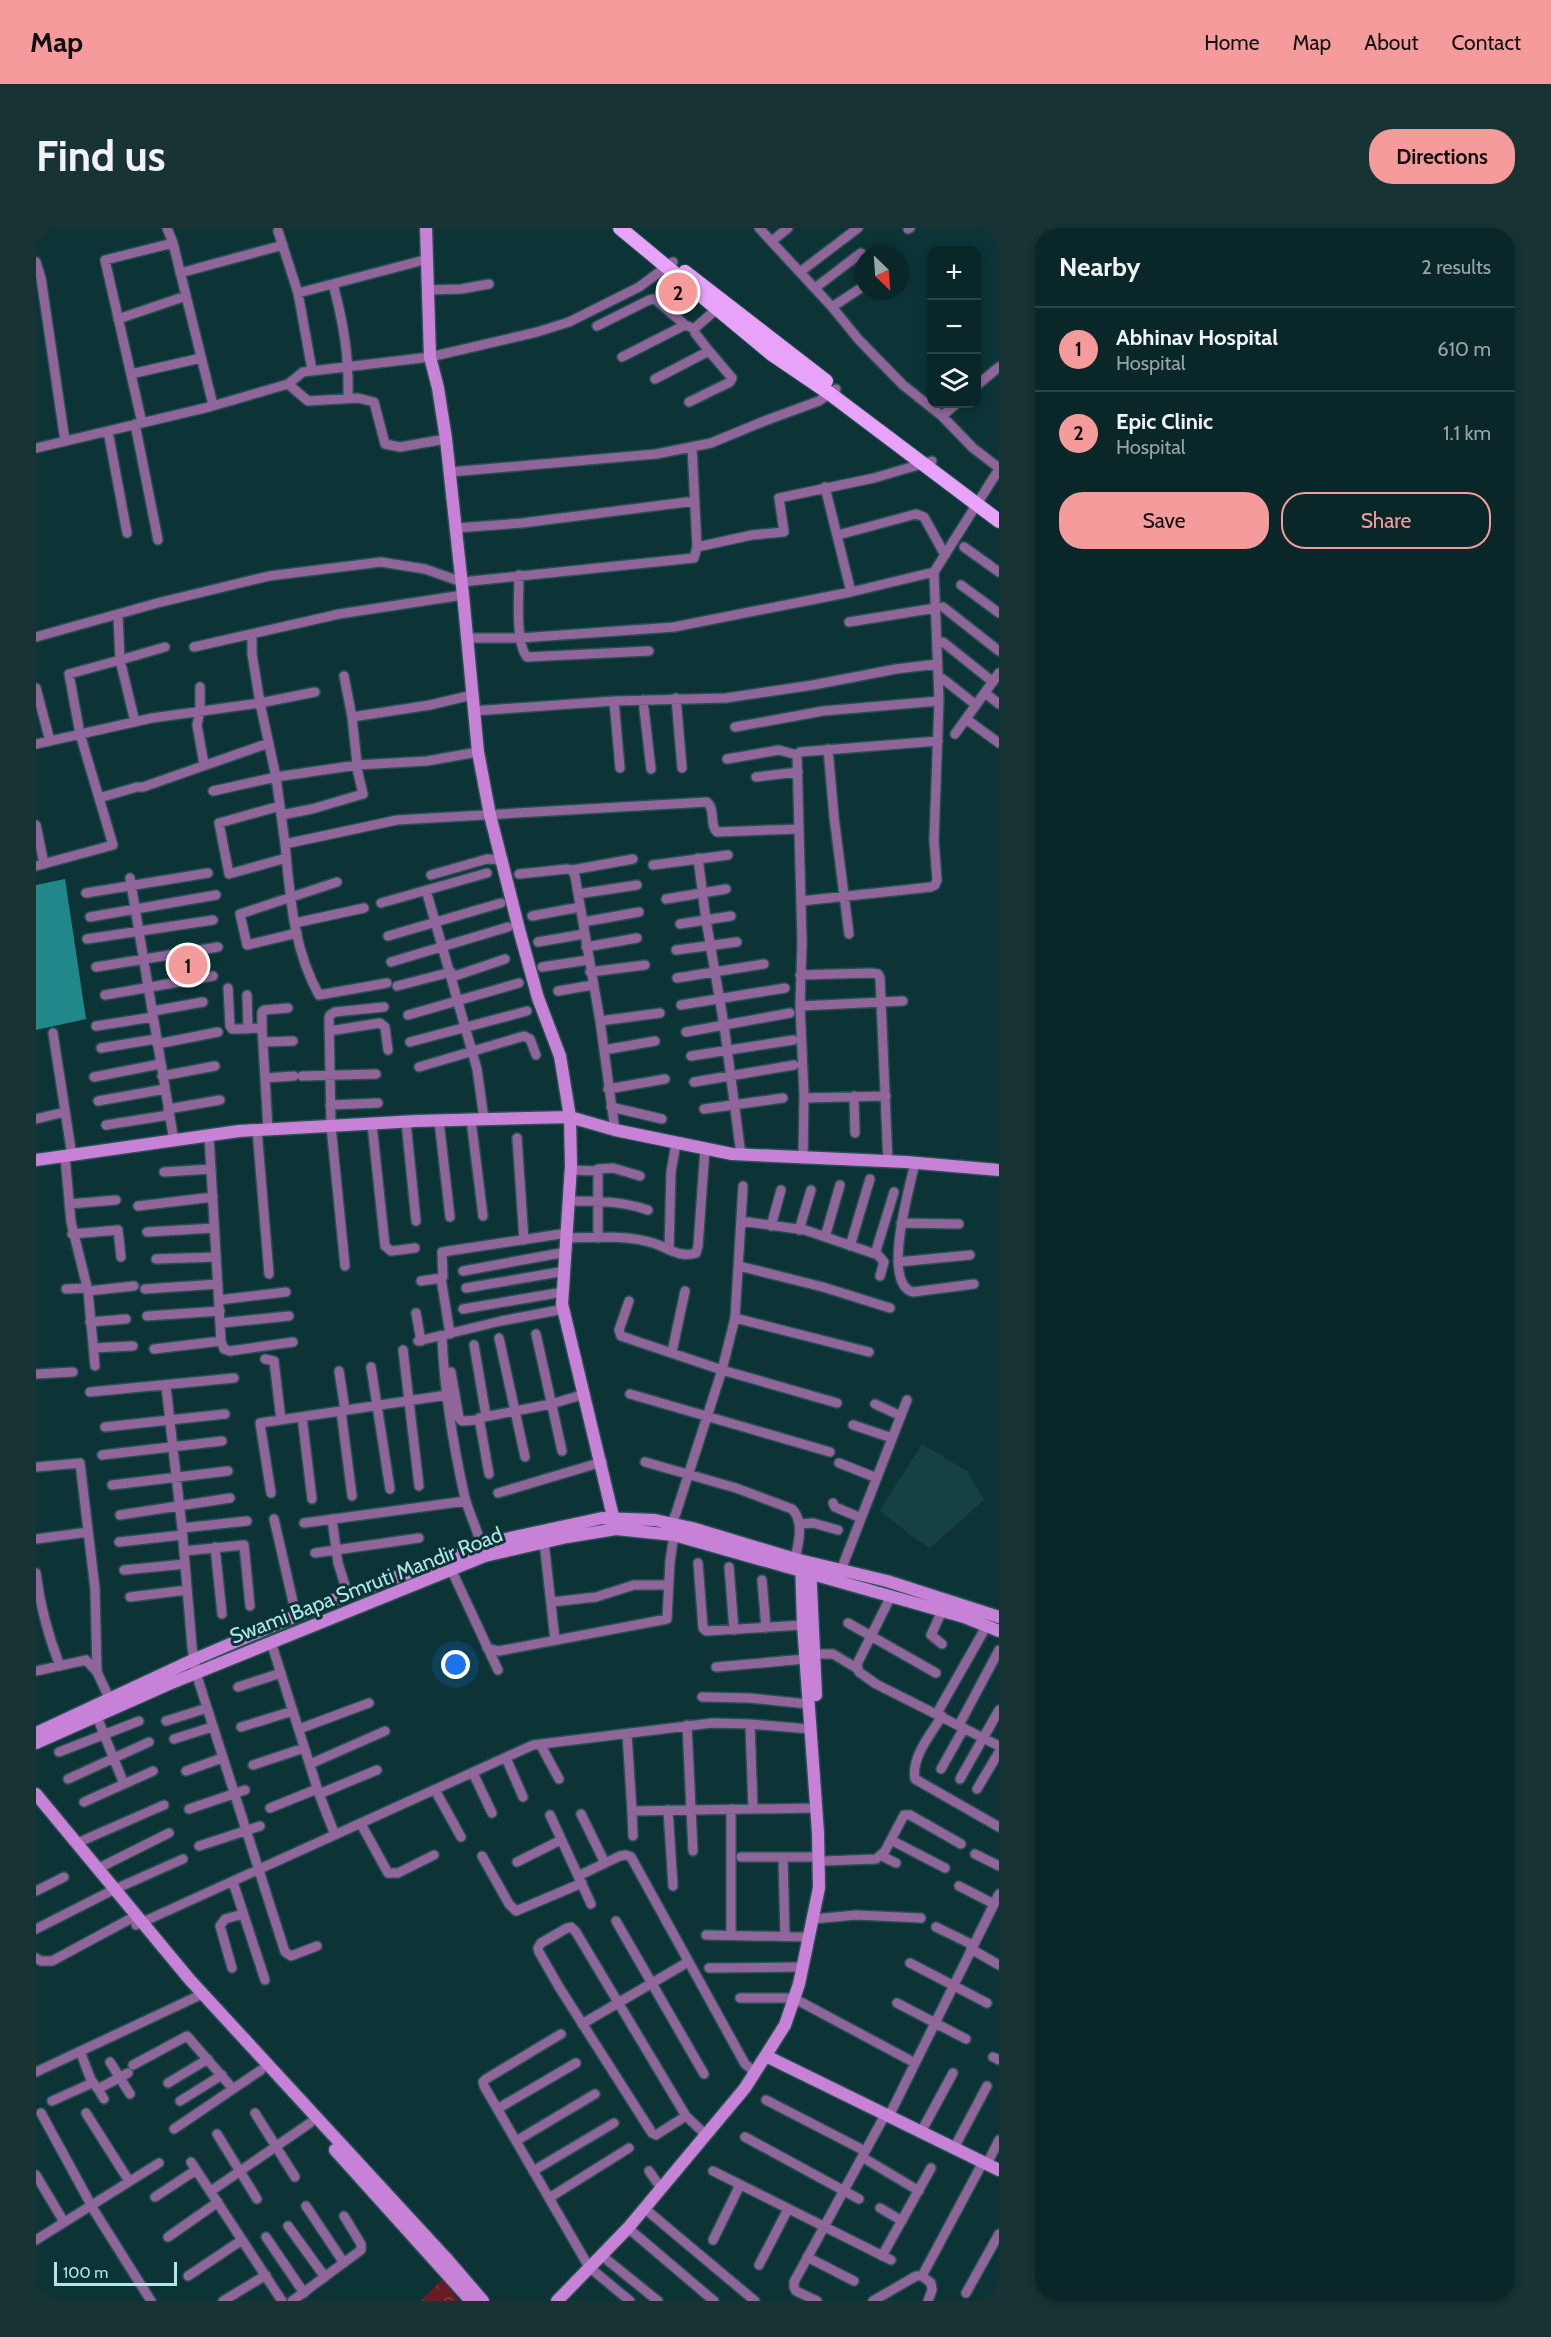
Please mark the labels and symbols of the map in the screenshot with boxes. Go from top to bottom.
north arrow [855,246,909,300]
pin: 2 [658,270,698,314]
pin: 1 [168,942,208,988]
street label: Swami Bapa Smruti Mandir Road [226,1521,506,1649]
your location [441,1650,470,1679]
scale bar [54,2259,177,2286]

